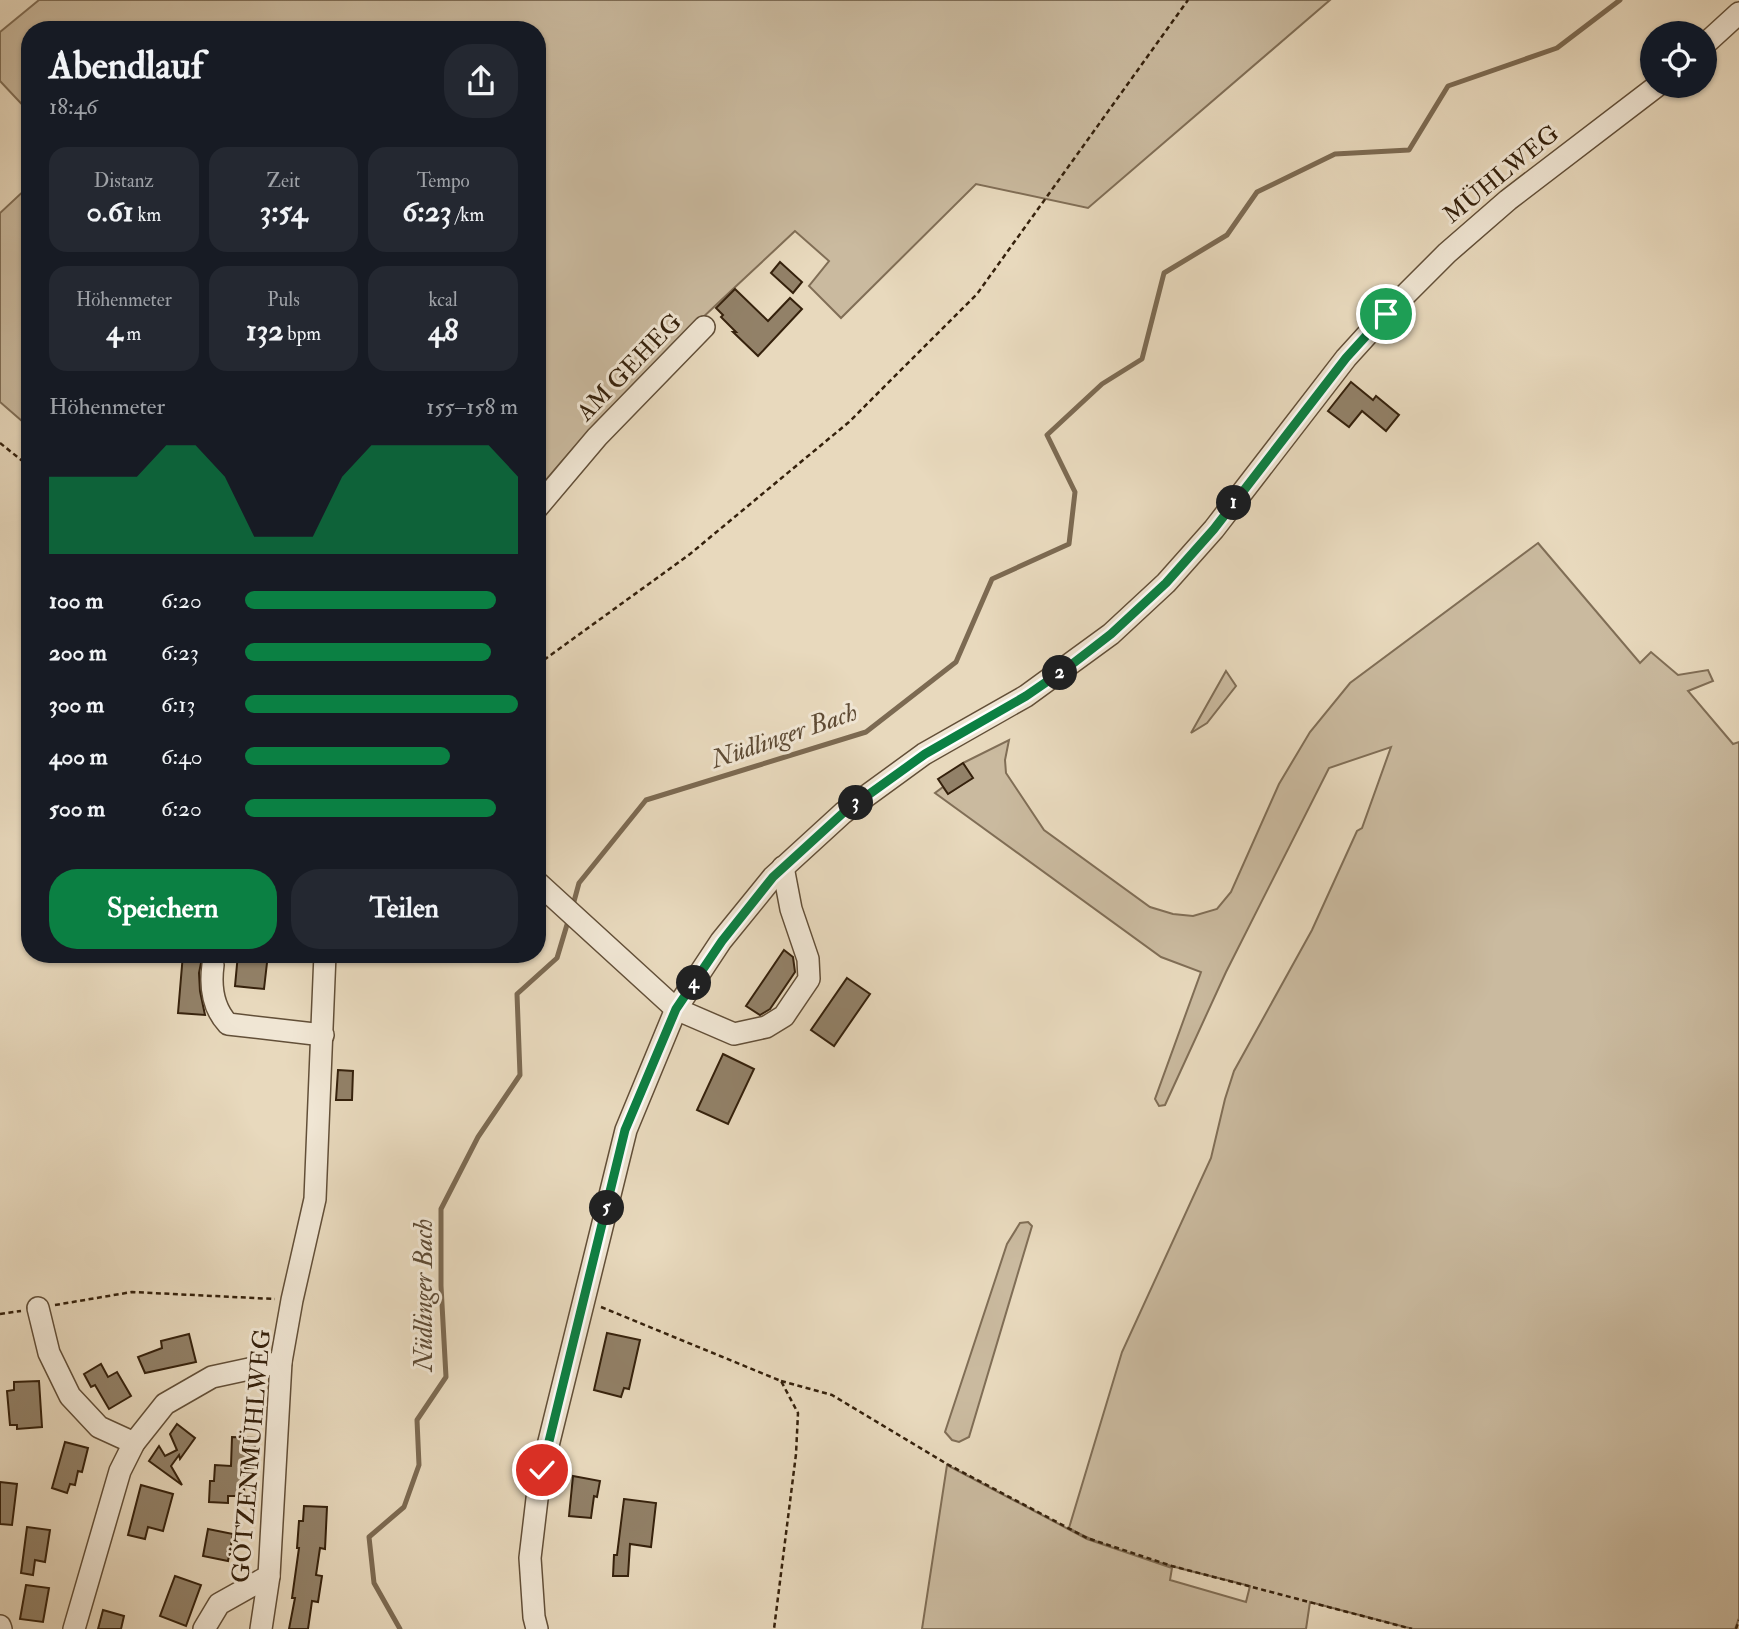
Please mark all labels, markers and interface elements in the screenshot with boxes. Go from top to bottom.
map controls [1640,21,1717,98]
button: locate [1640,21,1717,98]
text: Abendlauf [49,42,203,90]
button: share [444,44,518,118]
text: 18:46 [49,92,98,121]
street label: MÜHLWEG [1437,118,1566,231]
text: Distanz [94,169,154,193]
text: Zeit [267,169,300,193]
text: Tempo [417,169,470,193]
text: 0.61 [86,193,133,230]
text: 3:54 [260,193,307,230]
text: 6:23 [402,193,451,230]
text: km [133,203,161,227]
text: /km [451,203,484,227]
pin [1356,284,1416,344]
text: Höhenmeter [76,288,172,312]
text: Puls [267,288,300,312]
text: kcal [429,288,458,312]
icon: arrive [1367,295,1405,333]
street label: AM GEHEG [570,307,688,429]
text: 4 [106,312,123,349]
text: 132 [246,312,283,349]
text: 48 [428,312,458,349]
text: m [123,322,141,346]
text: bpm [283,322,321,346]
text: Höhenmeter [49,392,165,421]
text: 155–158 m [426,392,518,421]
pin: 1 [1216,486,1252,520]
text: 1 [1230,490,1237,514]
text: 100 m [49,586,103,615]
text: 6:20 [161,586,202,615]
text: 200 m [49,638,107,667]
text: 6:23 [161,638,199,667]
pin: 2 [1042,656,1078,690]
text: 2 [1055,660,1064,684]
text: 300 m [49,690,104,719]
text: 6:13 [161,690,195,719]
water label: Nüdlinger Bach [705,696,862,777]
text: 400 m [49,742,108,771]
text: 6:40 [161,742,202,771]
pin: 3 [838,786,874,820]
text: 3 [852,790,859,814]
text: 500 m [49,794,105,823]
text: 6:20 [161,794,202,823]
button: Speichern [49,869,277,949]
button: Teilen [291,869,518,949]
pin: 4 [676,965,712,1000]
text: 4 [688,970,699,994]
pin: 5 [590,1190,624,1226]
text: 5 [602,1195,611,1219]
water label: Nüdlinger Bach [408,1219,440,1373]
street label: GÖTZENMÜHLWEG [225,1328,278,1584]
pin [512,1440,572,1500]
icon: check [523,1451,561,1489]

